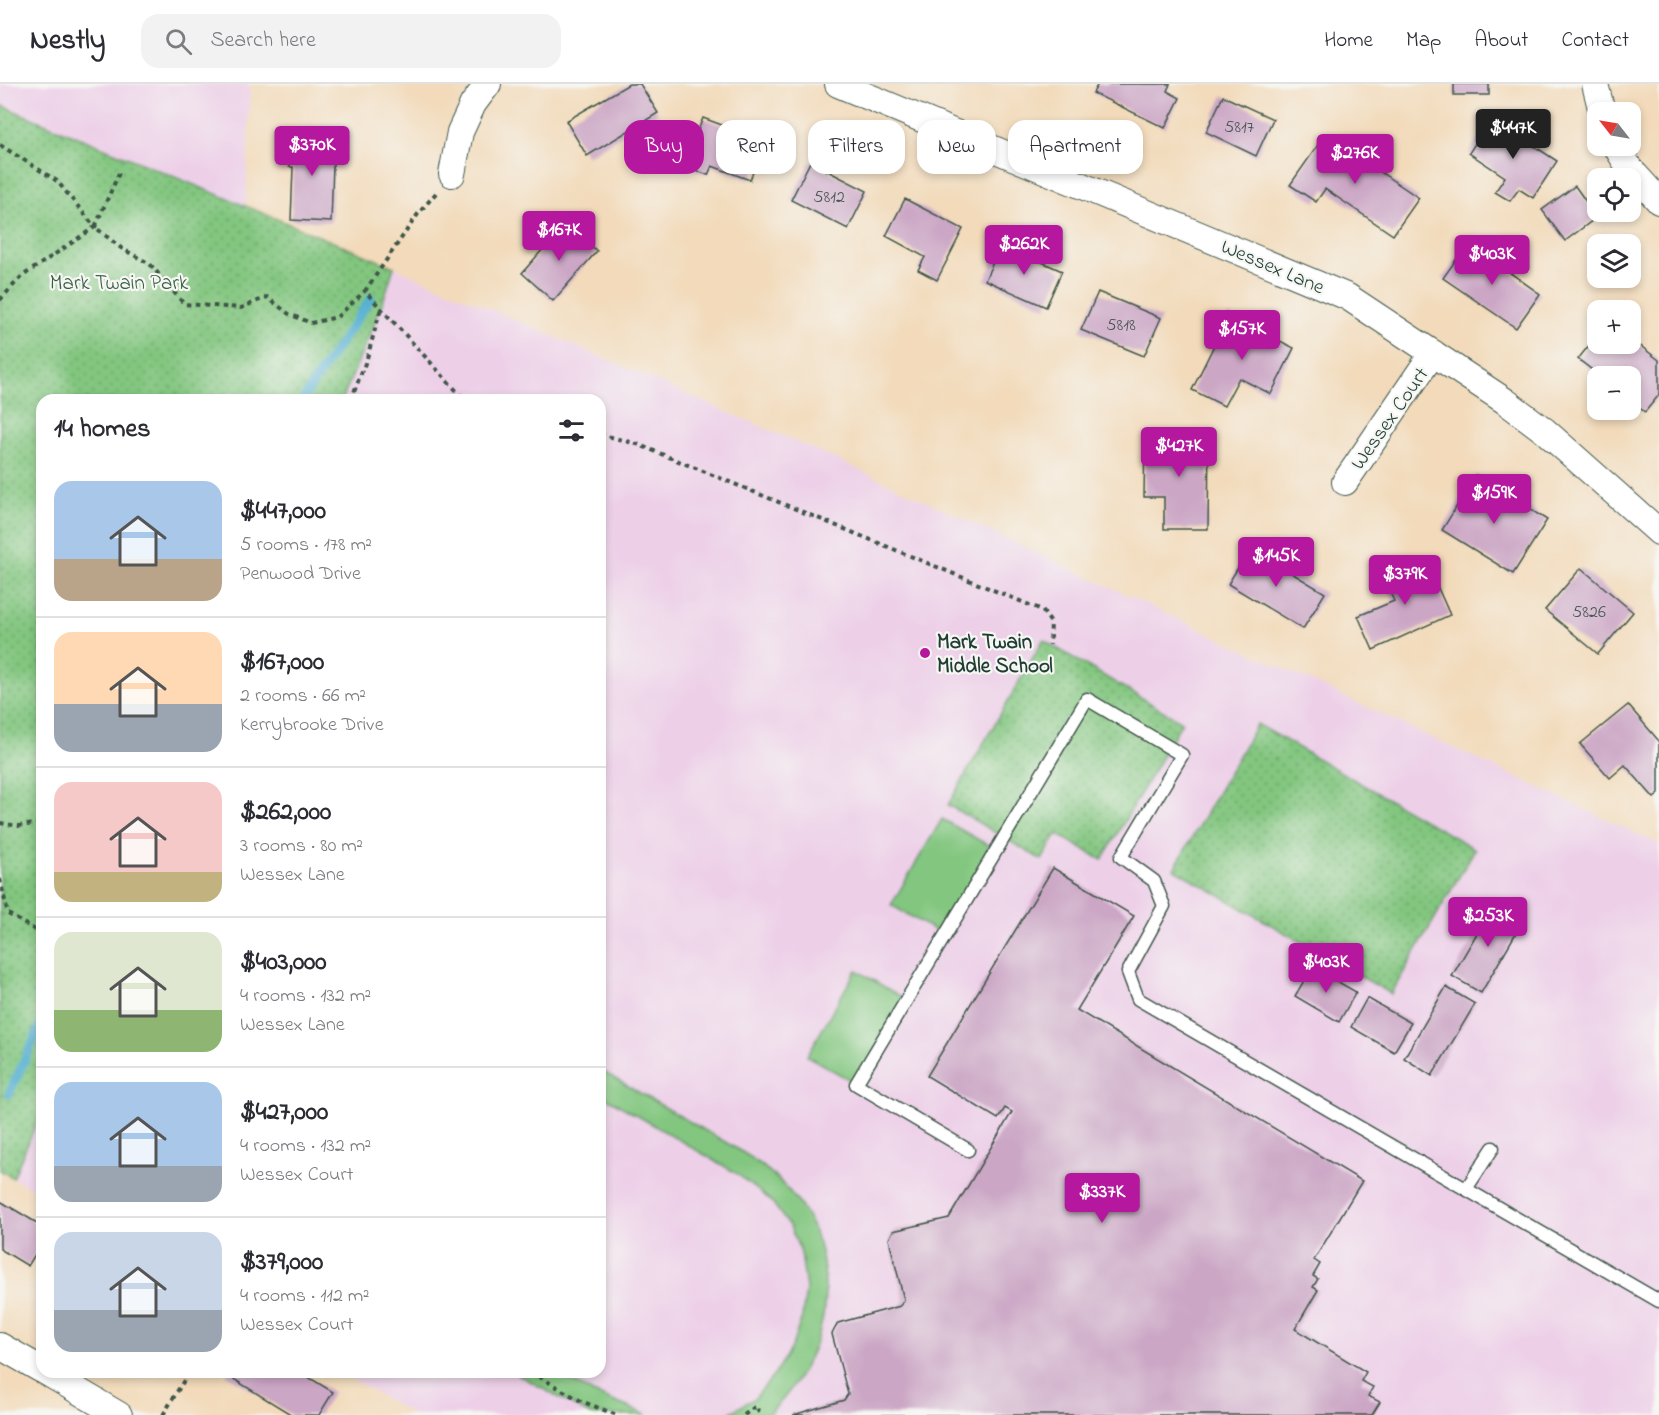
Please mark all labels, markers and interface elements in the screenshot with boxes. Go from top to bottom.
search box [141,14,561,68]
text: Nestly [30,21,105,62]
icon: search [162,25,195,58]
text: Search here [210,25,316,57]
text: Home [1324,26,1373,56]
text: Map [1406,26,1441,56]
text: About [1474,26,1528,56]
text: Contact [1561,26,1629,56]
north arrow [1587,102,1641,156]
map controls [1587,102,1641,420]
pin: $447K [1471,109,1555,160]
text: $447K [1490,114,1536,143]
house number: 5817 [1224,115,1255,141]
chip: Buy [624,120,704,174]
chip: Rent [716,120,796,174]
chip: Filters [808,120,905,174]
chip: New [917,120,996,174]
chip: Apartment [1008,120,1143,174]
pin: $370K [270,126,354,177]
text: $370K [289,131,335,160]
pin: $276K [1313,134,1397,185]
text: $276K [1331,139,1379,168]
button: locate [1587,168,1641,222]
house number: 5812 [813,185,845,211]
pin: $167K [517,211,601,262]
text: $167K [536,216,582,245]
pin: $262K [982,225,1066,276]
text: $262K [999,230,1049,259]
street label: Wessex Lane [1216,233,1329,303]
button: layers [1587,234,1641,288]
pin: $403K [1450,235,1534,286]
text: $403K [1469,240,1515,269]
park label: Mark Twain Park [50,269,189,299]
button: + [1587,300,1641,354]
pin: $157K [1200,310,1284,361]
house number: 5818 [1106,313,1136,339]
text: $157K [1218,315,1266,344]
street label: Wessex Court [1344,362,1437,477]
button: − [1587,366,1641,420]
text: 14 homes [54,411,150,449]
icon: filters [555,414,588,447]
pin: $427K [1137,427,1221,478]
text: $427K [1155,432,1203,461]
pin: $159K [1452,474,1536,525]
text: $159K [1471,479,1517,508]
text: $447,000 [240,493,326,531]
icon: home [102,505,174,577]
text: 5 rooms · 178 m² [240,531,372,560]
pin: $145K [1234,537,1318,588]
text: $145K [1252,542,1300,571]
pin: $379K [1363,555,1447,606]
text: Penwood Drive [240,560,361,589]
text: $379K [1383,560,1427,589]
house number: 5826 [1572,600,1606,626]
place label: Mark Twain Middle School [937,628,1053,682]
text: $167,000 [240,644,324,682]
marker: Mark Twain Middle School [918,646,932,660]
icon: home [102,656,174,728]
text: 2 rooms · 66 m² [240,682,366,711]
text: Kerrybrooke Drive [240,711,384,740]
text: $262,000 [240,794,331,832]
icon: home [102,806,174,878]
text: 3 rooms · 80 m² [240,832,363,861]
text: Wessex Lane [240,861,345,890]
pin: $253K [1446,897,1530,948]
text: $253K [1462,902,1514,931]
pin: $403K [1284,943,1368,994]
text: $403,000 [240,944,327,982]
text: $403K [1303,948,1349,977]
icon: home [102,956,174,1028]
text: 4 rooms · 132 m² [240,982,371,1011]
text: Wessex Lane [240,1011,345,1040]
text: $427,000 [240,1094,328,1132]
icon: home [102,1106,174,1178]
text: 4 rooms · 132 m² [240,1132,371,1161]
text: Wessex Court [240,1161,353,1190]
pin: $337K [1060,1173,1144,1224]
text: $337K [1079,1178,1125,1207]
text: $379,000 [240,1244,323,1282]
icon: home [102,1256,174,1328]
text: 4 rooms · 112 m² [240,1282,369,1311]
text: Wessex Court [240,1311,353,1340]

